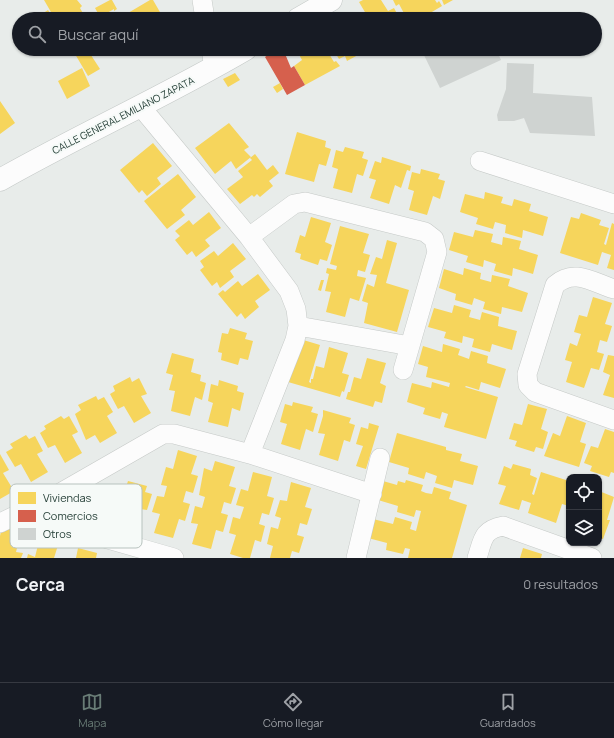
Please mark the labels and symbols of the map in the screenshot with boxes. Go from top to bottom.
street label: CALLE GENERAL EMILIANO ZAPATA [49,73,197,157]
legend [10,484,142,548]
text: Viviendas [43,490,92,505]
text: Comercios [43,508,98,523]
text: Otros [43,526,72,541]

